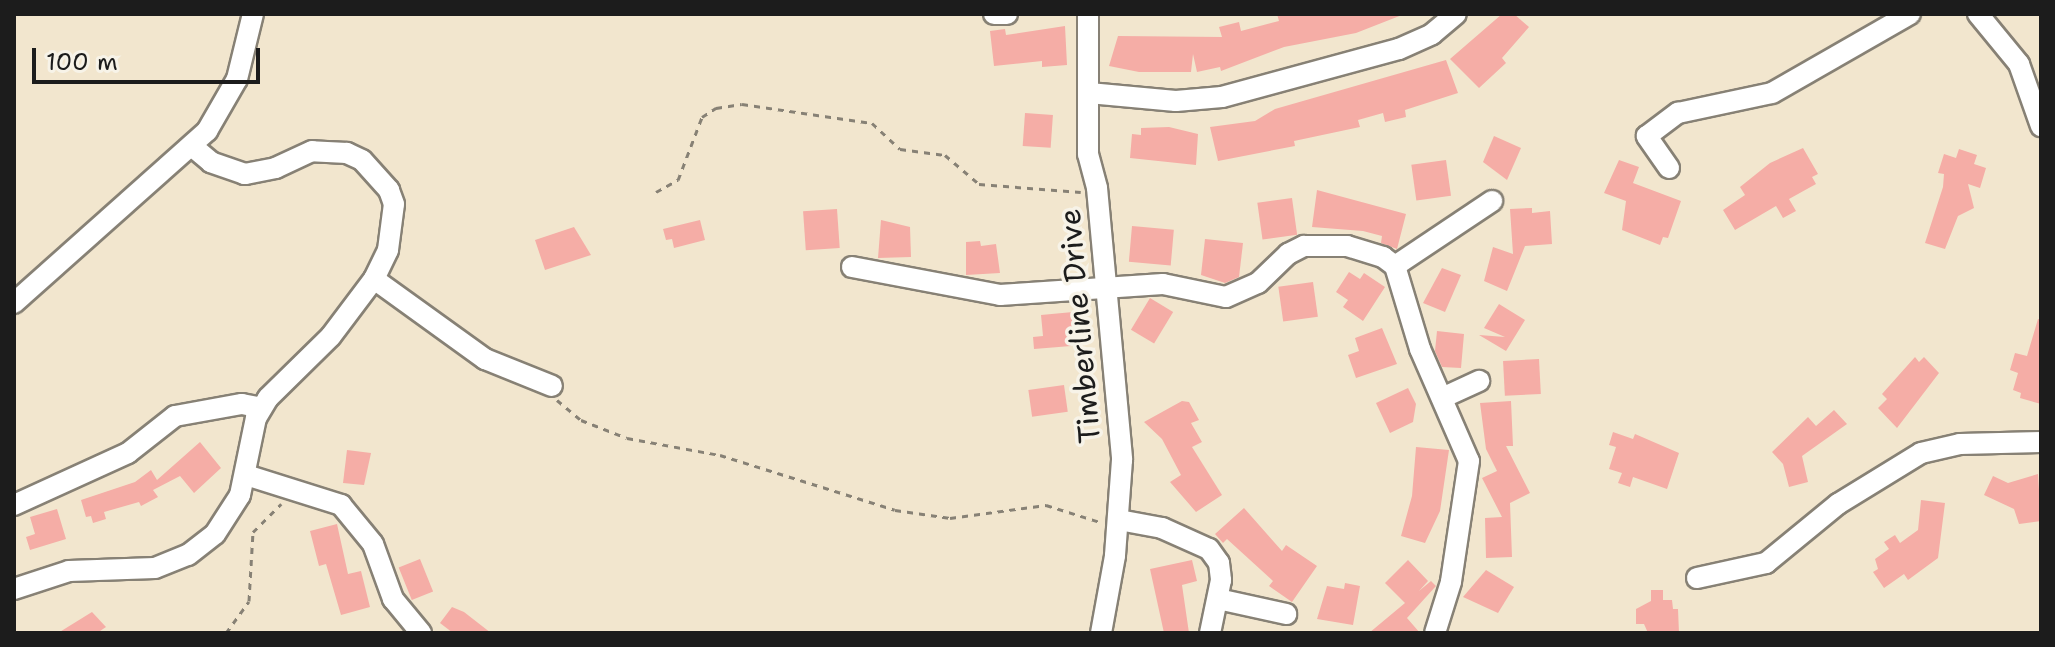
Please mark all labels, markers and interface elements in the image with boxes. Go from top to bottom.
scale bar [36,32,264,82]
text: 100 m [46,46,118,78]
street label: Timberline Drive [1052,207,1108,445]

